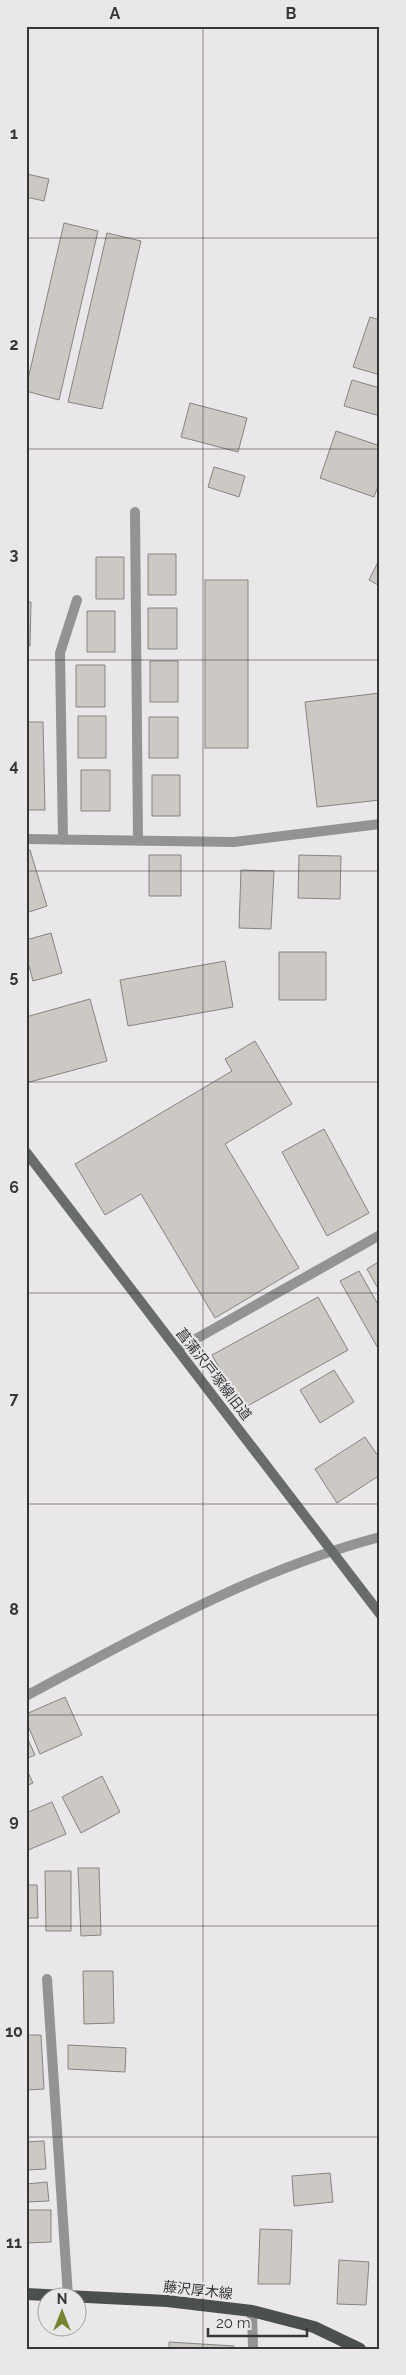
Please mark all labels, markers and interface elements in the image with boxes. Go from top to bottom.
text: A [110,4,121,23]
text: B [286,4,297,23]
text: 1 [10,124,18,143]
text: 2 [9,335,19,354]
text: 3 [10,545,19,564]
text: 4 [9,756,19,775]
text: 5 [10,967,19,986]
text: 6 [9,1178,19,1197]
street label: 菖蒲沢戸塚線旧道 [173,1325,255,1423]
text: 7 [10,1389,19,1408]
text: 8 [9,1600,19,1619]
text: 9 [9,1811,19,1830]
text: 10 [5,2022,23,2041]
text: 11 [6,2233,22,2252]
street label: 藤沢厚木線 [162,2278,234,2302]
north arrow [38,2288,88,2338]
text: N [57,2291,67,2307]
scale bar [208,2305,307,2337]
text: 20 m [216,2314,251,2332]

